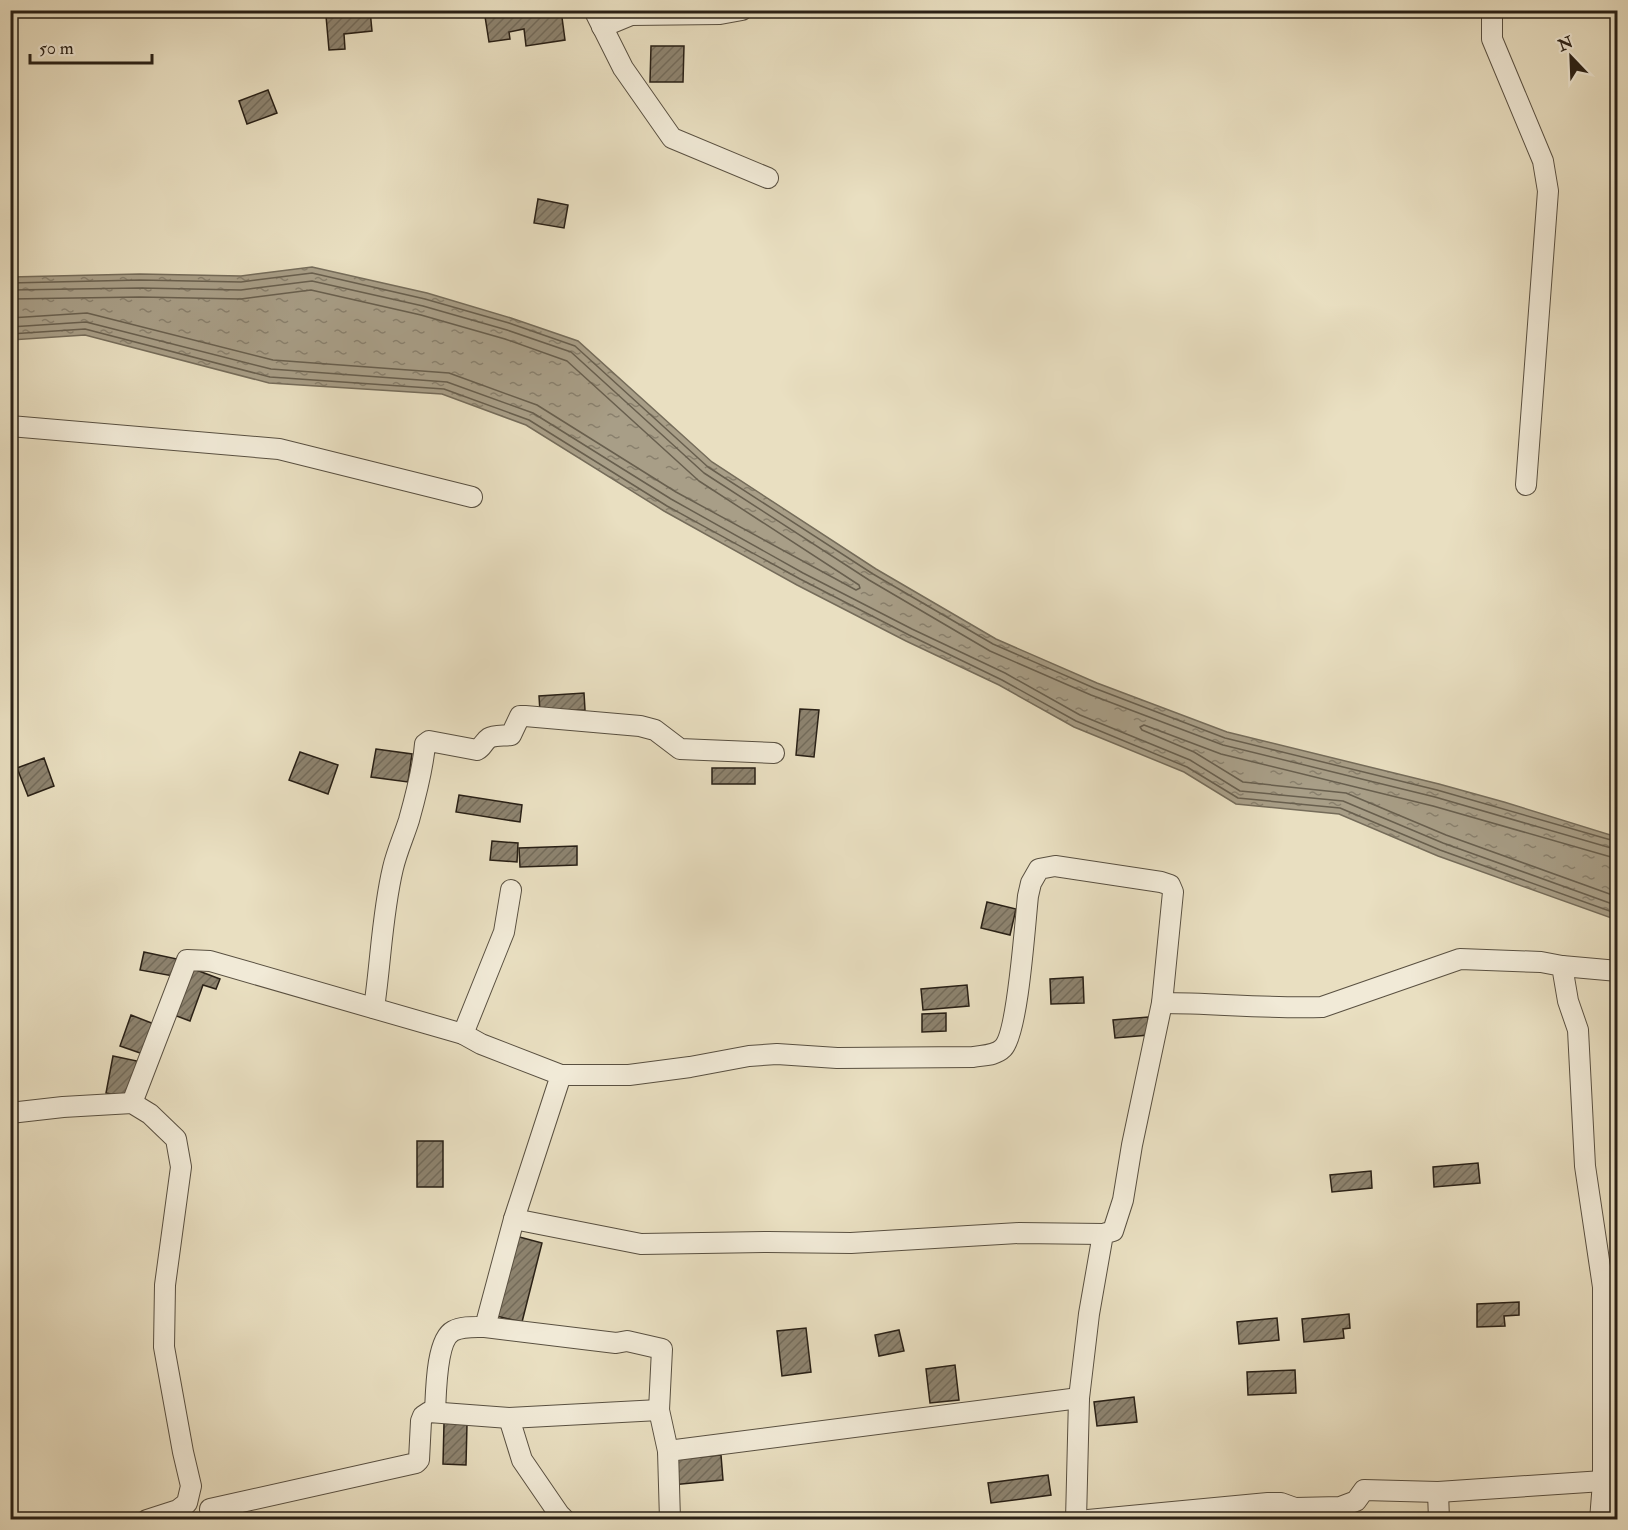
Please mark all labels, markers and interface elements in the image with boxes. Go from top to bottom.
scale bar [30,27,152,65]
north arrow [1541,27,1601,87]
text: N [1554,32,1577,57]
text: 50 m [39,37,74,60]

